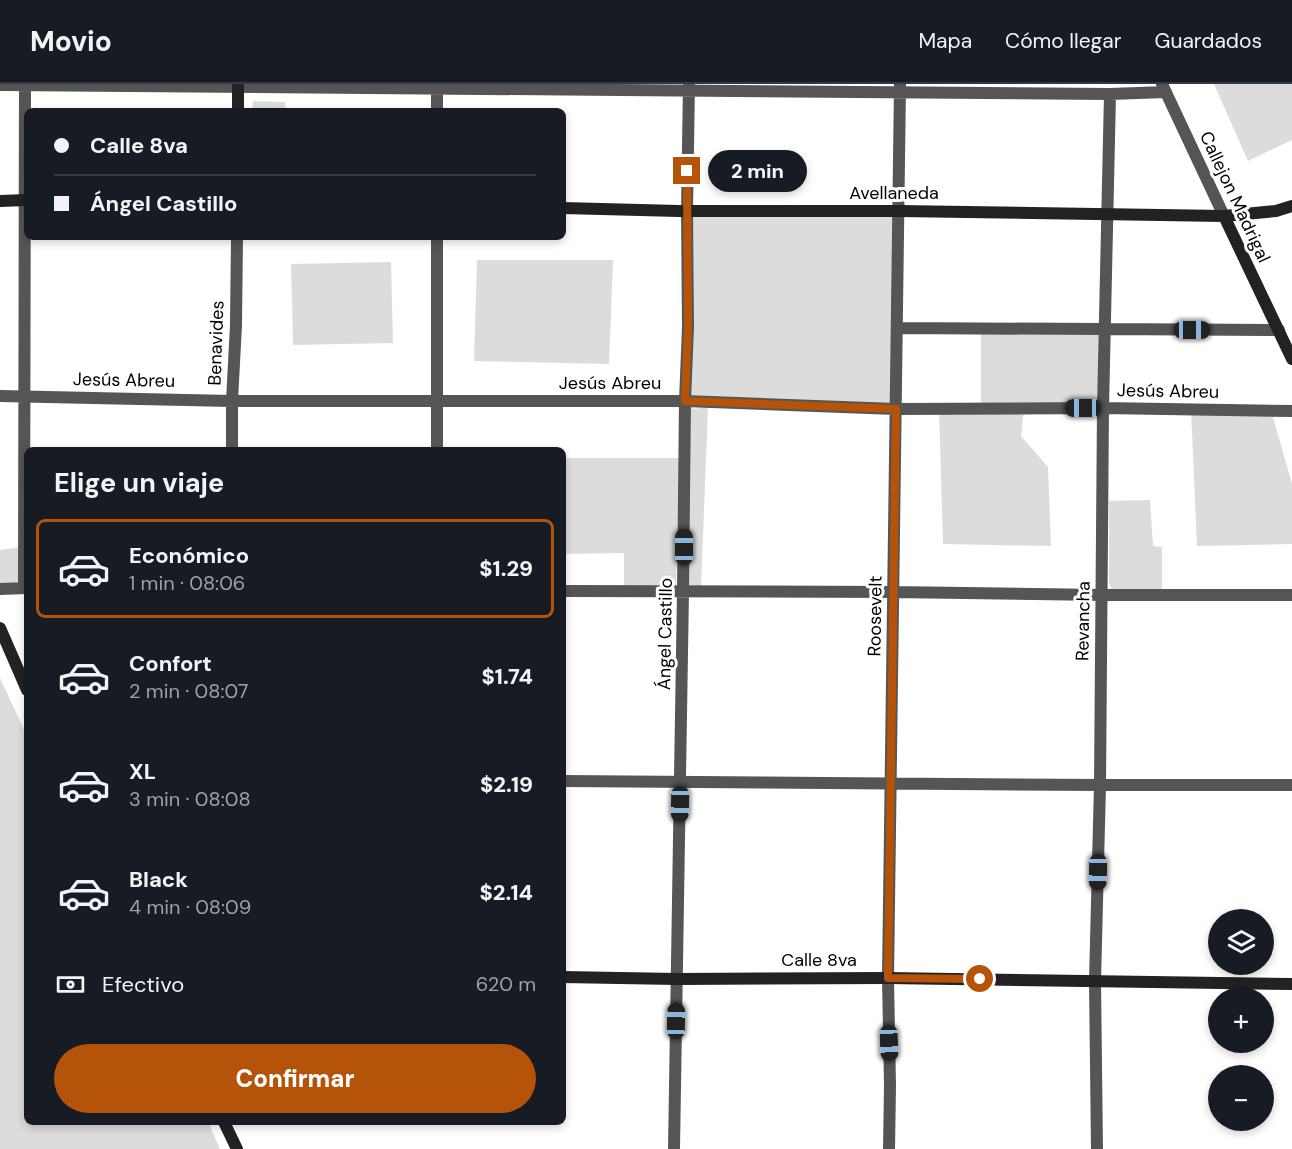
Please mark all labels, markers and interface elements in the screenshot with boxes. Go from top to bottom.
text: Movio [30,23,112,60]
text: Mapa [918,27,972,55]
text: Cómo llegar [1005,27,1122,55]
text: Guardados [1155,27,1262,55]
street label: Callejon Madrigal [1194,128,1276,266]
text: Calle 8va [90,131,188,160]
callout: 2 min [708,150,807,192]
route end [673,157,700,184]
text: 2 min [731,158,784,184]
street label: Avellaneda [849,181,939,205]
text: Ángel Castillo [90,189,237,218]
street label: Benavides [203,300,229,386]
car [1174,321,1210,339]
street label: Jesús Abreu [73,367,175,393]
street label: Jesús Abreu [559,371,661,395]
street label: Jesús Abreu [1117,378,1219,404]
car [1065,399,1101,417]
text: Elige un viaje [54,465,224,500]
car [675,529,693,565]
text: Económico [129,541,249,570]
icon: car [57,542,111,596]
text: $1.29 [479,554,533,583]
text: 1 min · 08:06 [129,570,245,596]
street label: Roosevelt [862,575,888,657]
street label: Ángel Castillo [652,578,678,690]
street label: Revancha [1070,581,1096,661]
text: Confort [129,649,212,678]
icon: car [57,650,111,704]
text: $1.74 [481,662,533,691]
text: 2 min · 08:07 [129,678,249,704]
text: XL [129,757,156,786]
icon: car [57,758,111,812]
text: $2.19 [480,770,533,799]
text: 3 min · 08:08 [129,786,251,812]
car [671,786,689,822]
car [1089,854,1107,890]
text: Black [129,865,188,894]
icon: car [57,866,111,920]
text: $2.14 [479,878,533,907]
text: 4 min · 08:09 [129,894,251,920]
map controls [1208,909,1274,1131]
button: layers [1208,909,1274,975]
street label: Calle 8va [781,948,857,972]
route start [966,965,993,992]
icon: cash [54,968,87,1001]
text: Efectivo [102,970,184,999]
text: 620 m [476,971,536,997]
button: + [1208,987,1274,1053]
car [667,1003,685,1039]
car [879,1025,899,1061]
button: Confirmar [54,1044,536,1113]
button: − [1208,1065,1274,1131]

